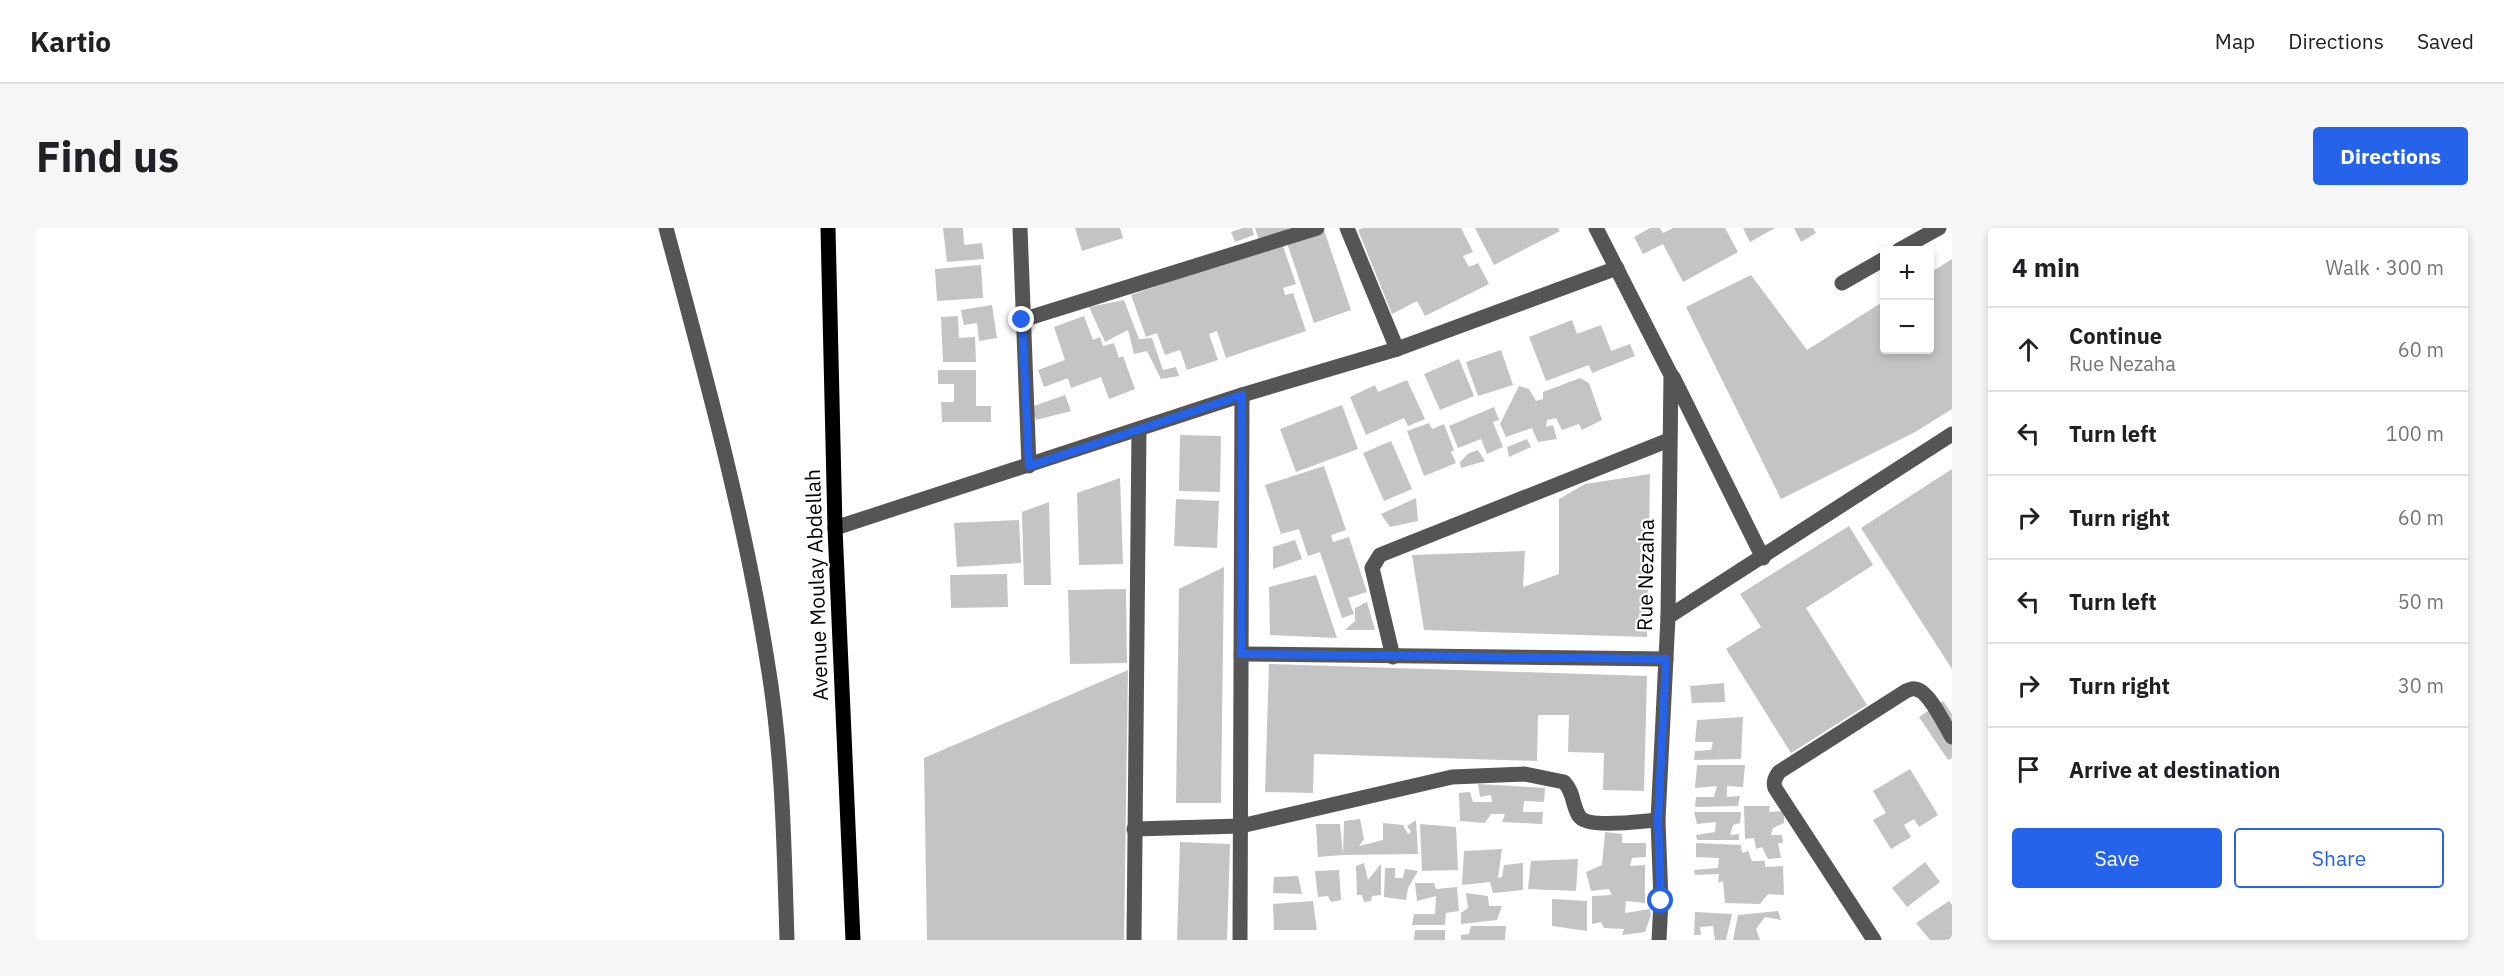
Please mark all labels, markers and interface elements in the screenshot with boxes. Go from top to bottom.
text: Kartio [30,23,111,60]
text: Map [2215,27,2255,55]
text: Directions [2288,27,2384,55]
text: Saved [2417,27,2474,55]
button: Directions [2313,127,2468,185]
text: Find us [36,129,179,184]
map controls [1880,246,1934,354]
button: + [1880,246,1934,300]
text: 4 min [2012,250,2080,284]
text: Walk · 300 m [2326,254,2444,281]
button: − [1880,300,1934,354]
route end [1008,306,1034,332]
text: Continue [2069,321,2162,350]
icon: ahead [2012,333,2045,366]
text: 60 m [2398,336,2444,363]
text: Rue Nezaha [2069,350,2176,377]
icon: left [2012,417,2045,450]
text: Turn left [2069,419,2157,448]
text: 100 m [2386,420,2444,447]
street label: Avenue Moulay Abdellah [798,469,834,701]
icon: right [2012,501,2045,534]
text: Turn right [2069,503,2170,532]
text: 60 m [2398,504,2444,531]
street label: Rue Nezaha [1630,519,1660,631]
icon: left [2012,585,2045,618]
text: Turn left [2069,587,2157,616]
text: 50 m [2398,588,2444,615]
icon: right [2012,669,2045,702]
text: Turn right [2069,671,2170,700]
text: 30 m [2398,672,2444,699]
icon: arrive [2012,753,2045,786]
text: Arrive at destination [2069,755,2280,784]
button: Save [2012,828,2222,888]
button: Share [2234,828,2444,888]
route start [1647,887,1673,913]

